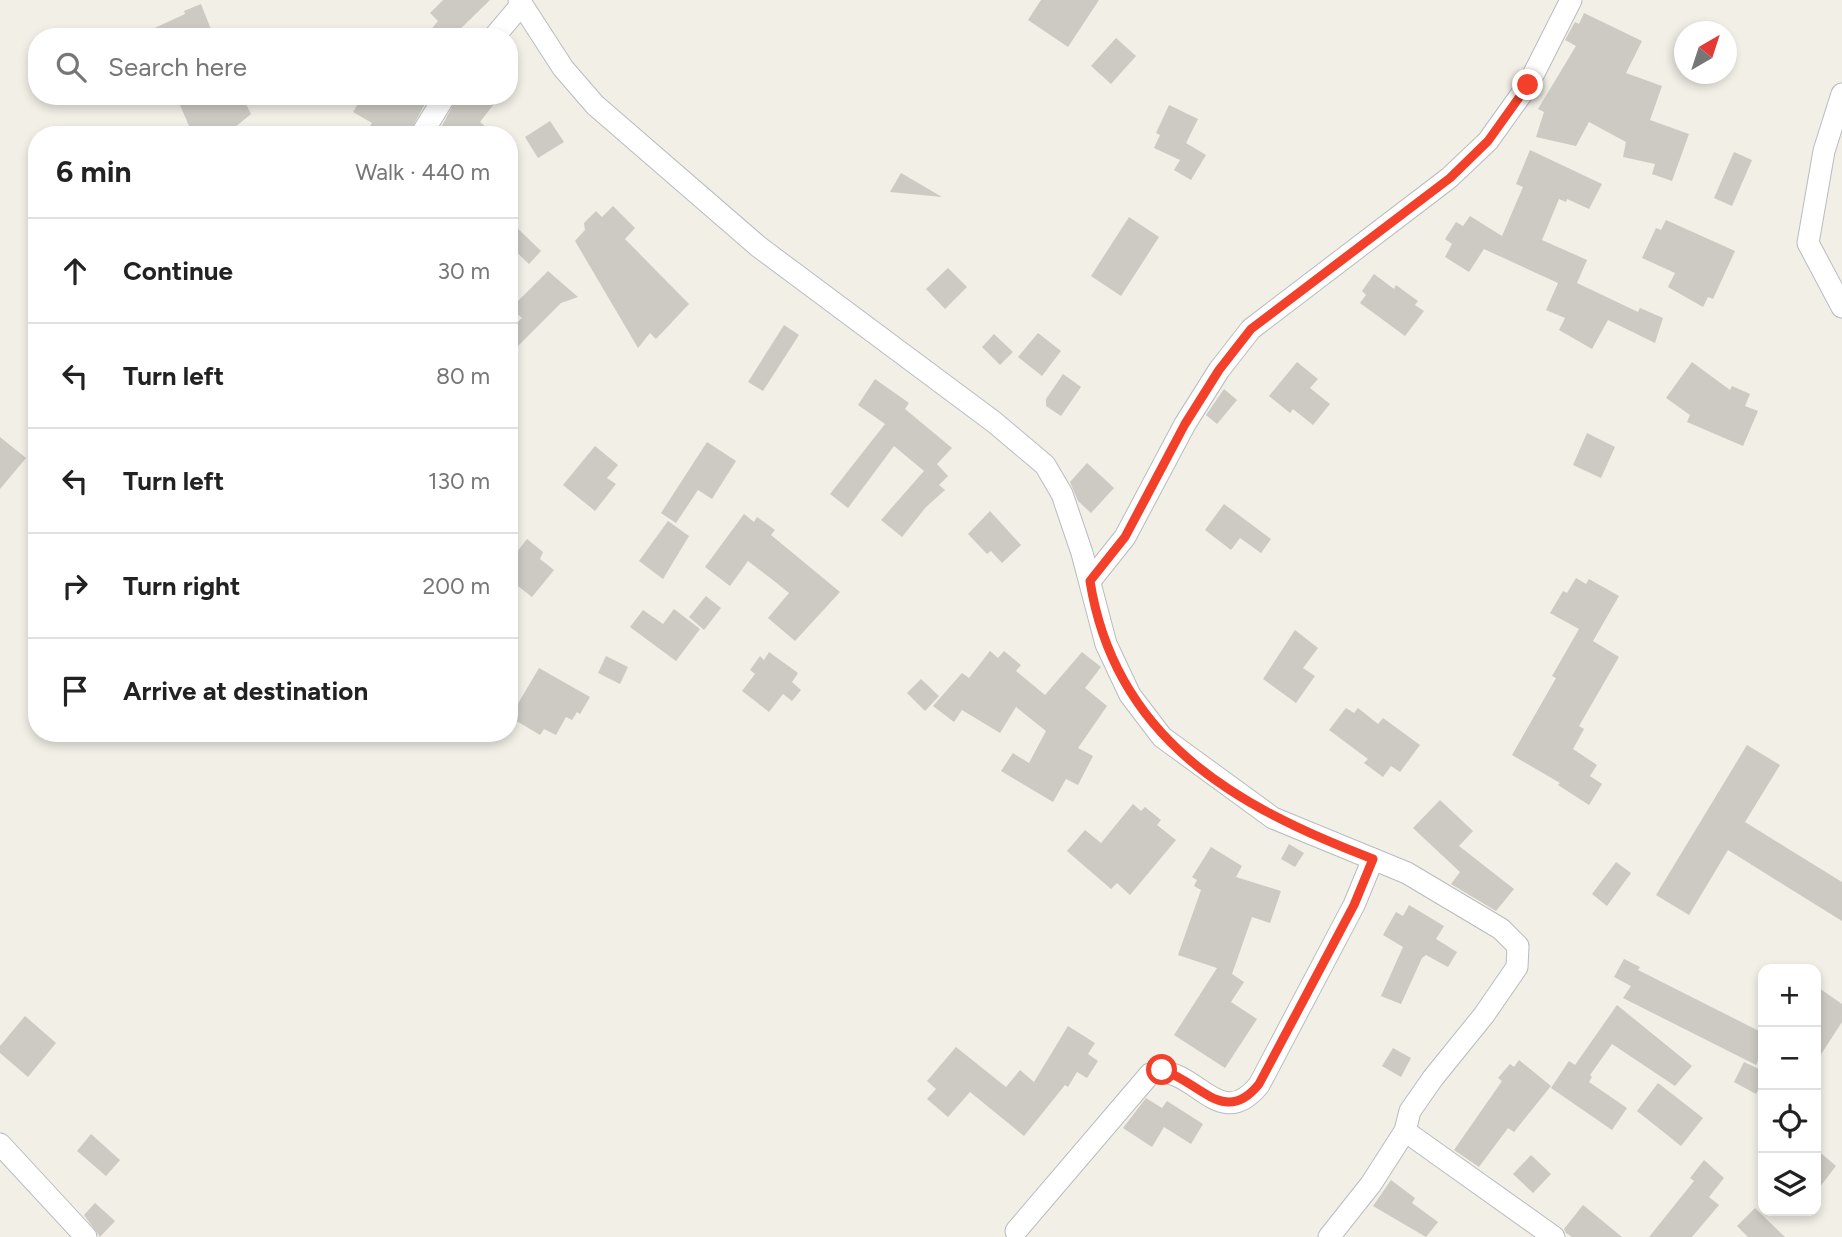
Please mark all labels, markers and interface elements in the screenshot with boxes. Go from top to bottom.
north arrow [1674,21,1737,84]
search box [28,28,518,105]
icon: search [52,48,90,86]
text: Search here [108,51,247,83]
route end [1512,69,1543,100]
text: 6 min [56,153,132,190]
text: Walk · 440 m [355,158,490,186]
icon: ahead [56,252,94,290]
text: Continue [123,255,233,287]
text: 30 m [437,257,490,285]
icon: left [56,357,94,395]
text: Turn left [123,360,224,392]
text: 80 m [436,362,490,390]
icon: left [56,462,94,500]
text: Turn left [123,465,224,497]
text: 130 m [428,467,490,495]
icon: right [56,567,94,605]
text: Turn right [123,570,240,602]
text: 200 m [422,572,490,600]
icon: arrive [56,672,94,710]
text: Arrive at destination [123,675,368,707]
map controls [1758,964,1821,1216]
button: + [1758,964,1821,1027]
button: − [1758,1027,1821,1090]
route start [1146,1054,1177,1085]
button: locate [1758,1090,1821,1153]
button: layers [1758,1153,1821,1216]

